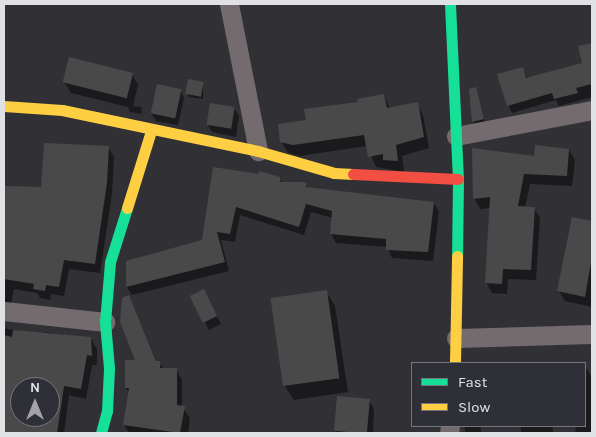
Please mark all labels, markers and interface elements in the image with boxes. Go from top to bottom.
legend [411,362,586,427]
text: Fast [458,373,487,391]
north arrow [10,377,60,427]
text: N [30,379,40,396]
text: Slow [458,398,490,416]

